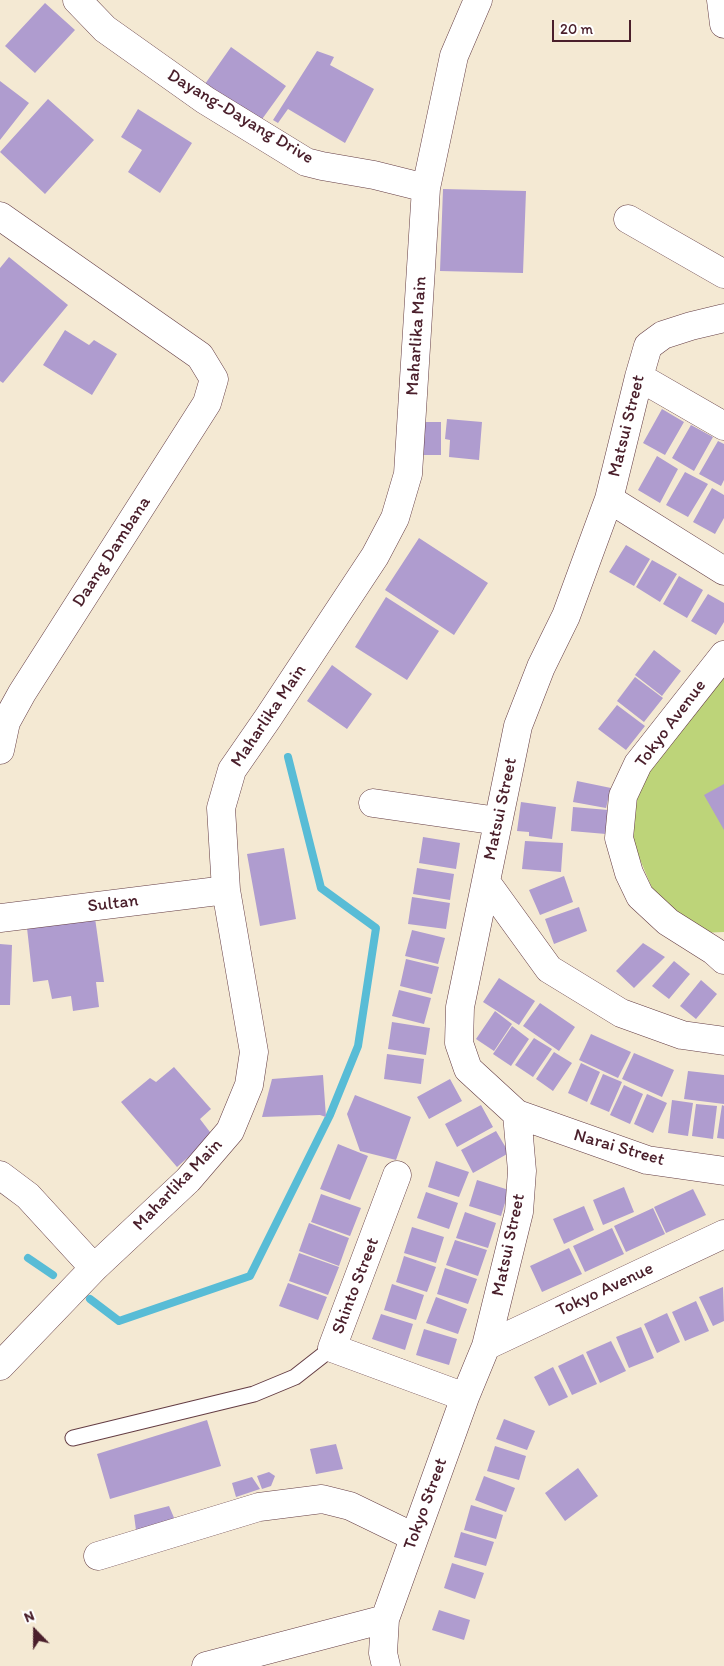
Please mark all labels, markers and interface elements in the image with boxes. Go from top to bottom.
scale bar [554,10,633,42]
text: 20 m [560,20,593,38]
street label: Dayang-Dayang Drive [163,65,317,169]
street label: Maharlika Main [402,276,432,396]
street label: Matsui Street [604,373,650,479]
street label: Daang Dambana [68,493,156,611]
street label: Maharlika Main [227,660,311,772]
street label: Tokyo Avenue [631,676,711,772]
street label: Matsui Street [480,756,522,862]
street label: Sultan [86,890,140,918]
street label: Narai Street [571,1125,667,1171]
street label: Maharlika Main [129,1134,227,1236]
street label: Matsui Street [488,1192,530,1298]
street label: Shinto Street [328,1235,384,1337]
street label: Tokyo Avenue [553,1258,657,1322]
street label: Tokyo Street [399,1455,453,1553]
north arrow [10,1606,60,1656]
text: N [22,1607,37,1626]

